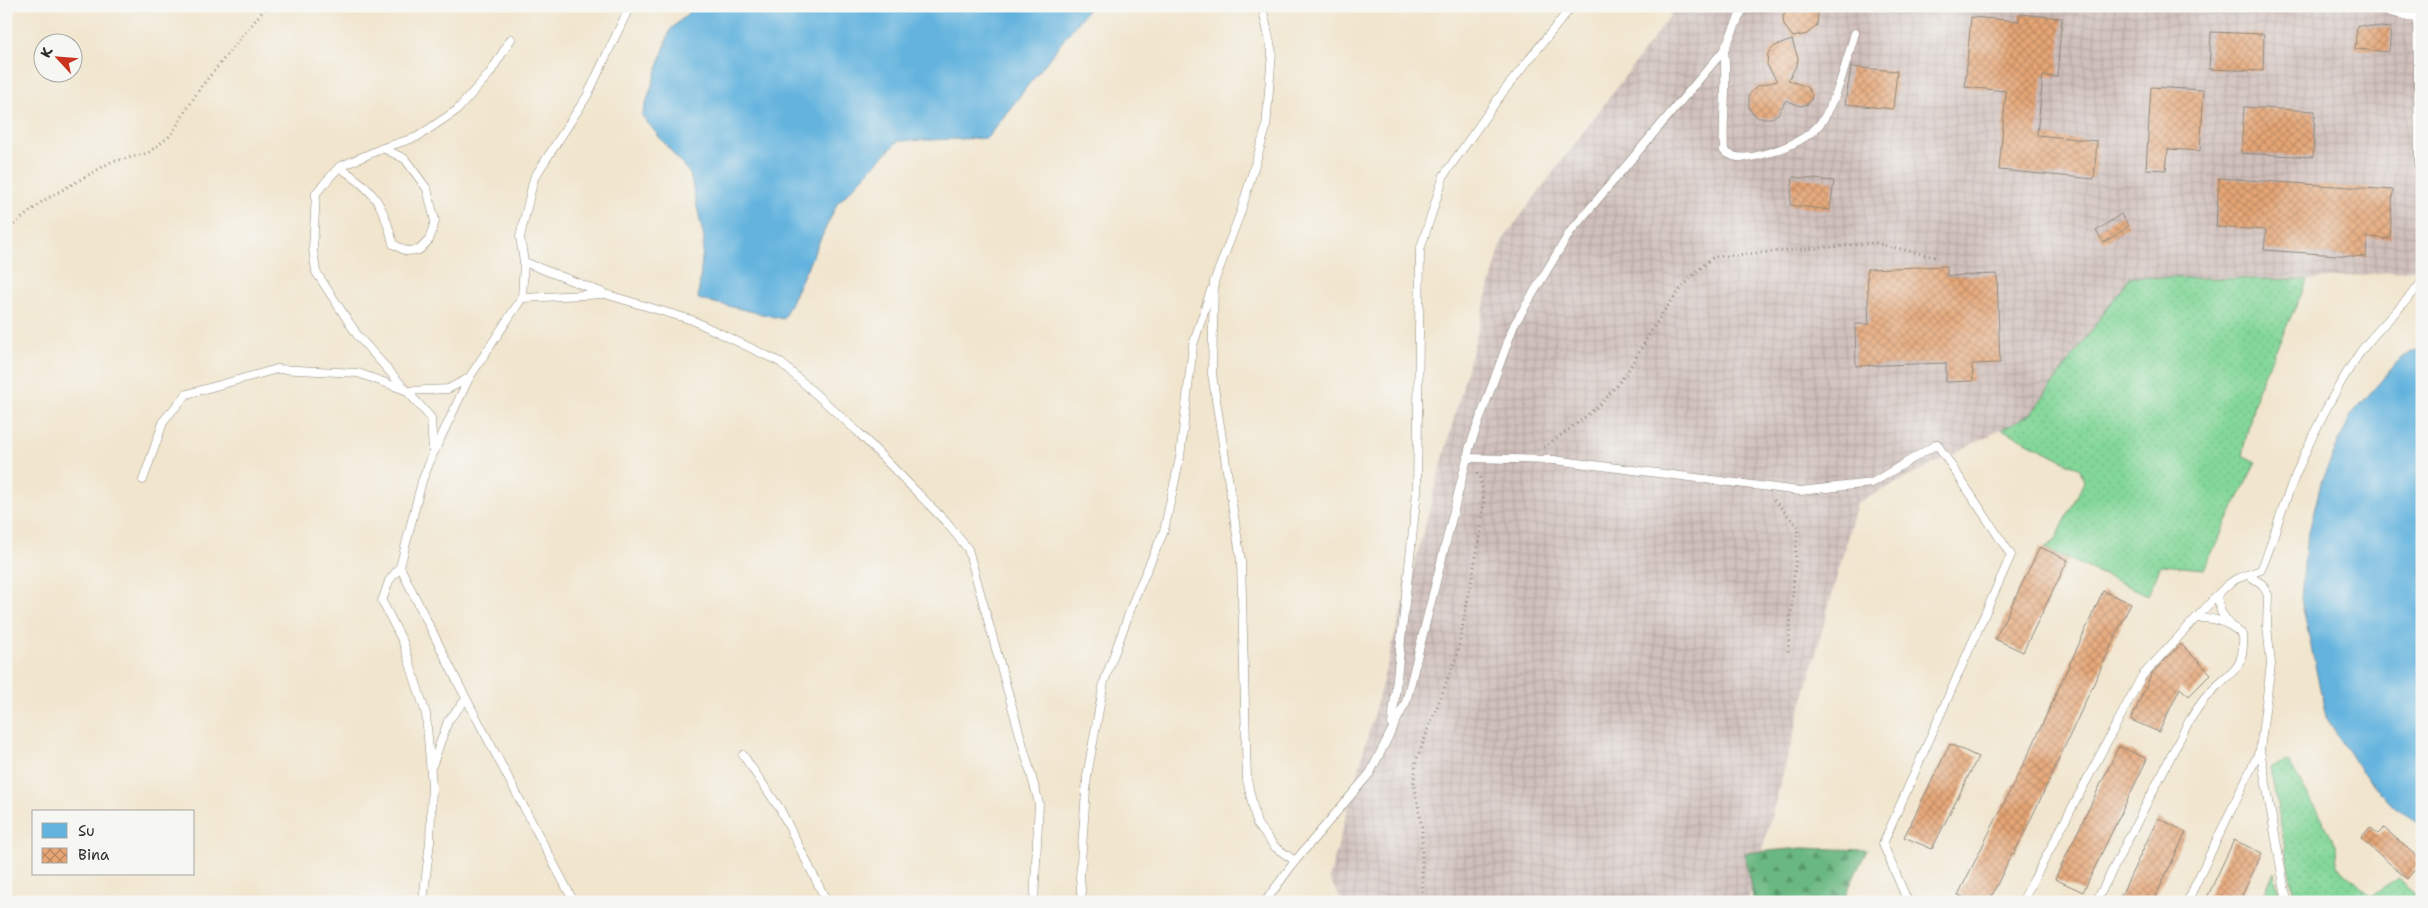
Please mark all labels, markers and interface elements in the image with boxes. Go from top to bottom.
north arrow [32,32,82,82]
text: K [36,44,57,61]
legend [32,810,195,876]
text: Su [78,821,95,841]
text: Bina [78,845,110,865]

